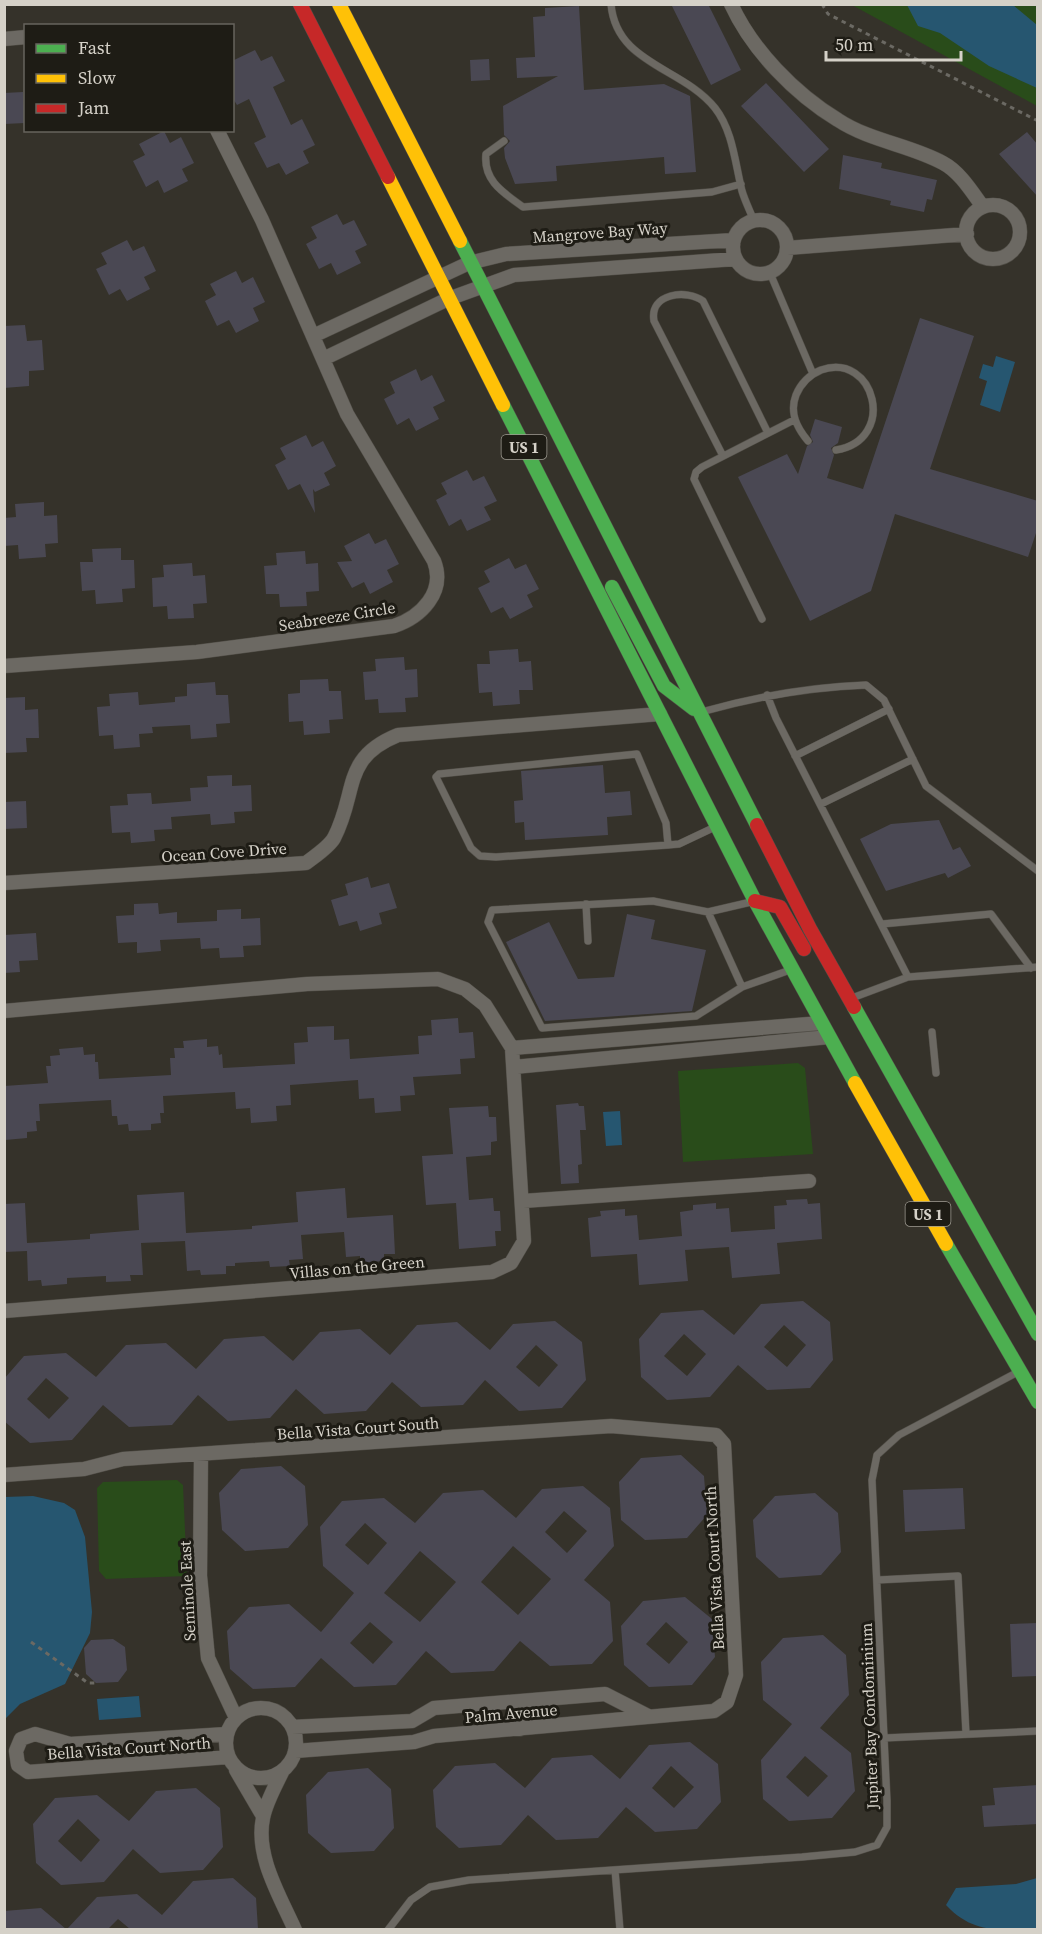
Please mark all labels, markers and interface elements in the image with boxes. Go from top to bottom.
legend [24,24,234,132]
scale bar [826,24,961,62]
text: 50 m [835,32,873,57]
text: Fast [78,35,111,60]
text: Slow [78,65,116,90]
text: Jam [77,95,110,120]
street label: Mangrove Bay Way [532,216,669,248]
road number: US 1 [502,435,546,459]
street label: Seabreeze Circle [277,596,397,636]
street label: Ocean Cove Drive [161,837,287,867]
road number: US 1 [906,1202,950,1226]
street label: Villas on the Green [288,1250,426,1284]
street label: Bella Vista Court South [276,1411,440,1445]
street label: Bella Vista Court North [699,1485,729,1651]
street label: Seminole East [173,1539,201,1642]
street label: Jupiter Bay Condominium [855,1622,883,1811]
street label: Palm Avenue [464,1698,558,1728]
street label: Bella Vista Court North [46,1731,212,1765]

